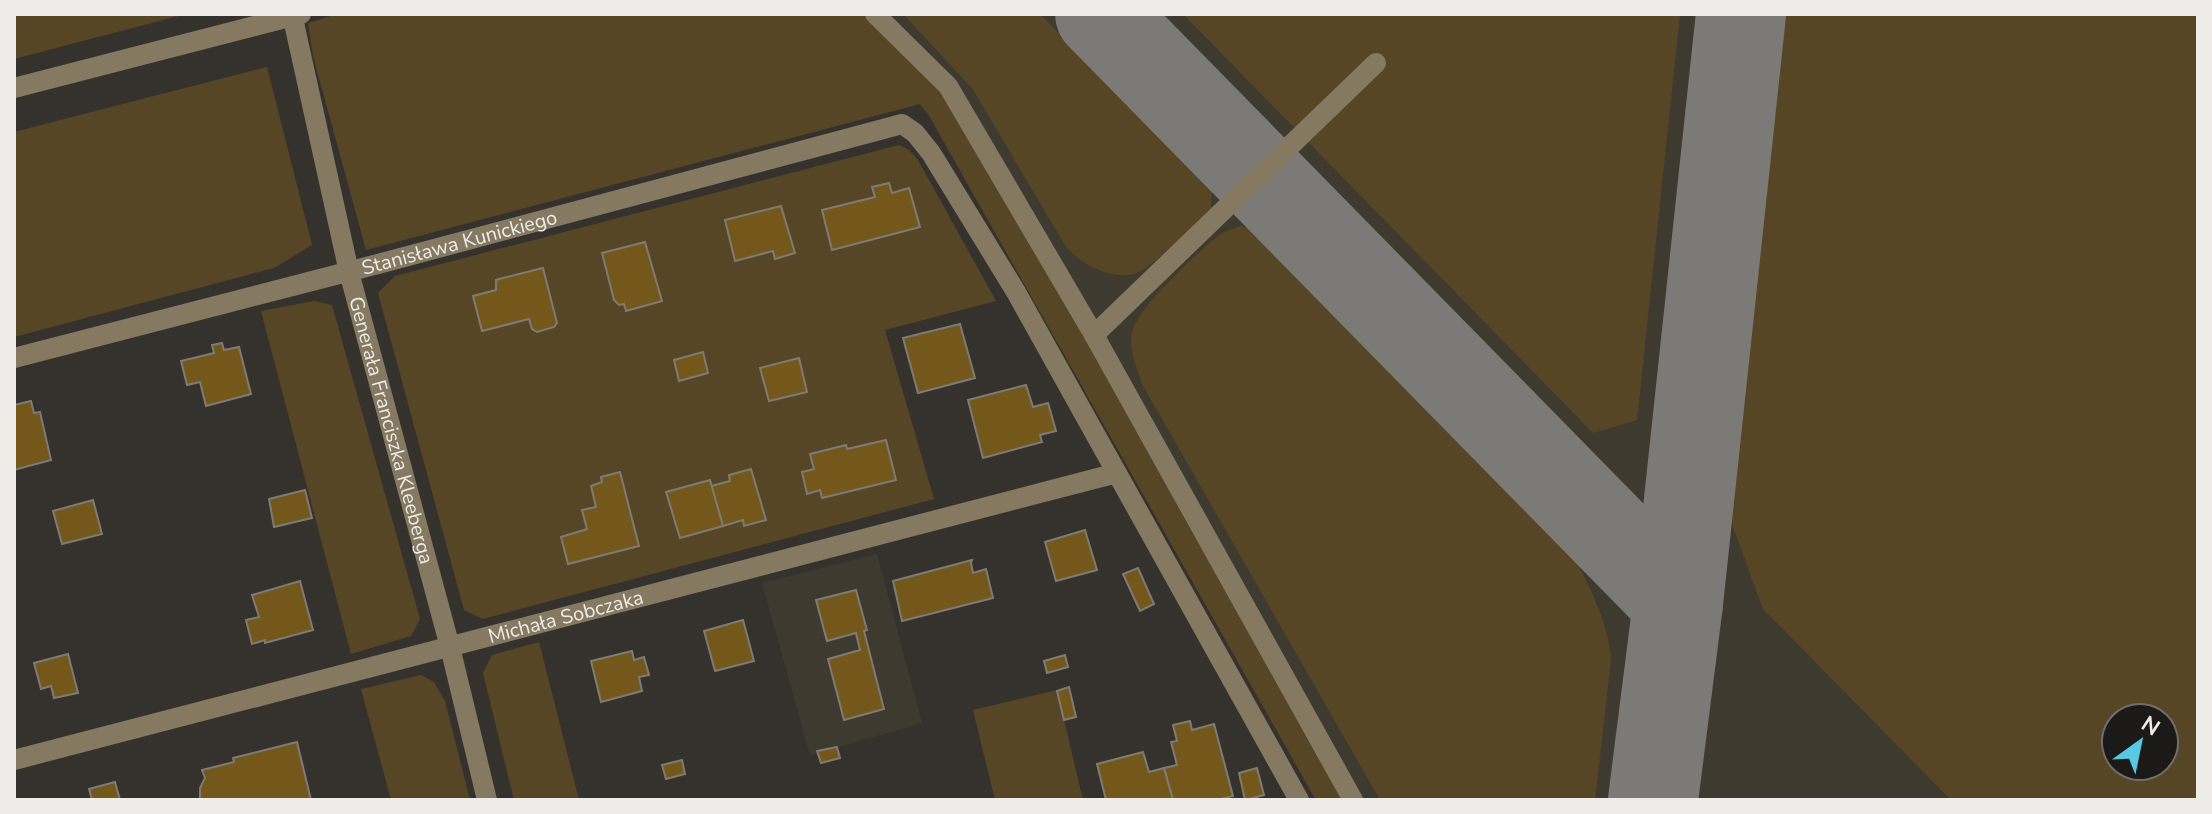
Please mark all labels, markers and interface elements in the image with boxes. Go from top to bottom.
street label: Stanisława Kunickiego [359,204,560,282]
street label: Generała Franciszka Kleeberga [342,294,440,567]
street label: Michała Sobczaka [485,584,646,650]
north arrow [2100,702,2180,782]
text: N [2135,709,2165,743]

